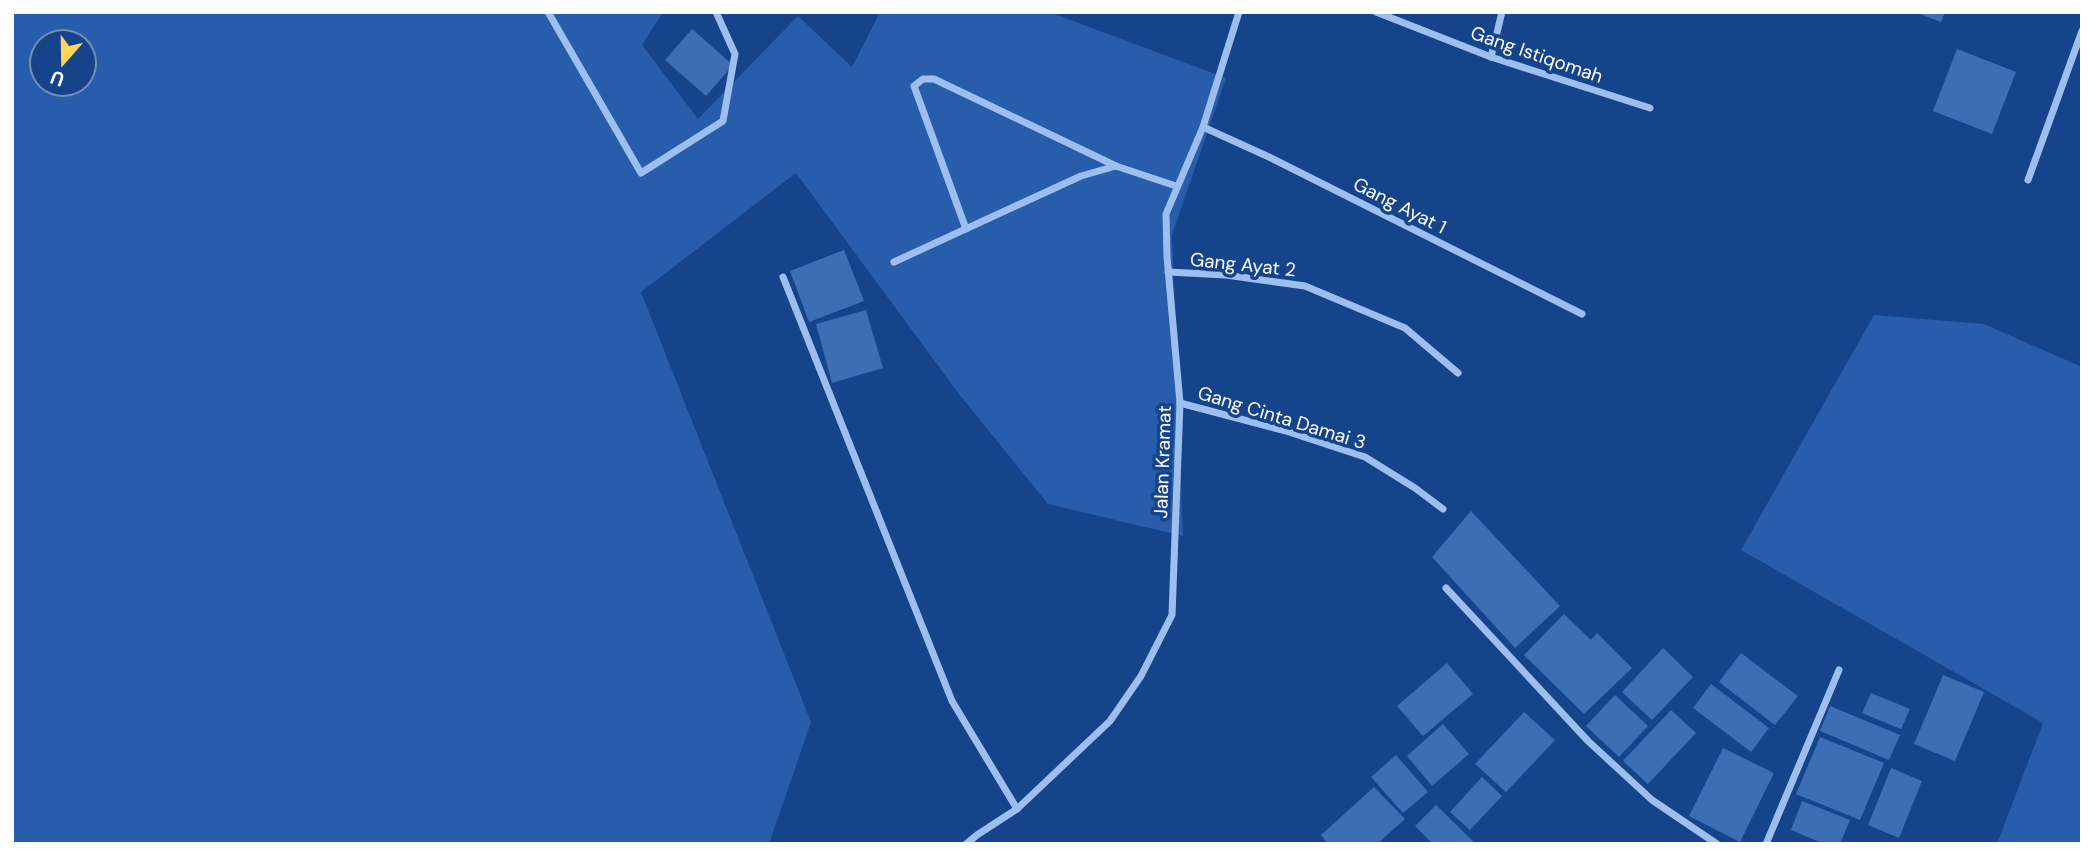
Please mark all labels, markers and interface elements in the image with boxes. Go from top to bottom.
street label: Gang Istiqomah [1467,20,1606,89]
north arrow [28,28,98,98]
text: U [47,65,68,92]
street label: Gang Ayat 1 [1349,171,1451,240]
street label: Gang Ayat 2 [1189,247,1297,282]
street label: Gang Cinta Damai 3 [1195,380,1369,455]
street label: Jalan Kramat [1148,405,1177,519]

